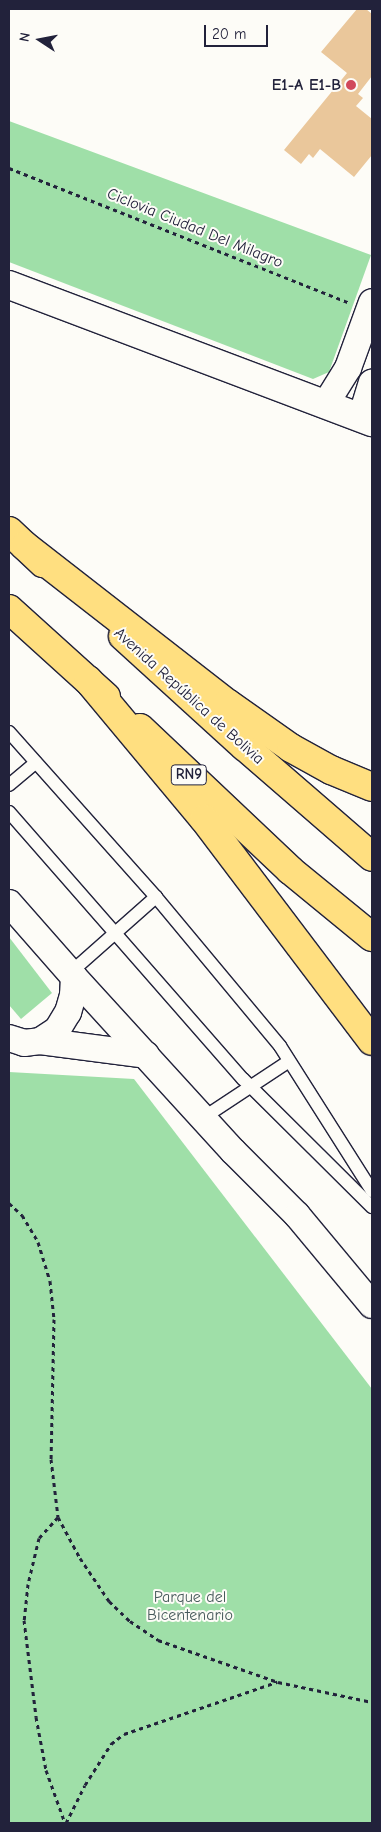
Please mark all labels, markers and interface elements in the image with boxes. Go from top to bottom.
north arrow [15,15,65,65]
scale bar [206,15,270,47]
text: 20 m [212,25,246,43]
text: N [16,31,34,43]
place label: E1-A E1-B [272,75,341,95]
marker: E1-A E1-B [345,79,357,91]
street label: Ciclovia Ciudad Del Milagro [104,184,286,272]
street label: Avenida República de Bolivia [110,624,268,768]
road number: RN9 [170,762,208,788]
park label: Parque del Bicentenario [147,1587,233,1625]

